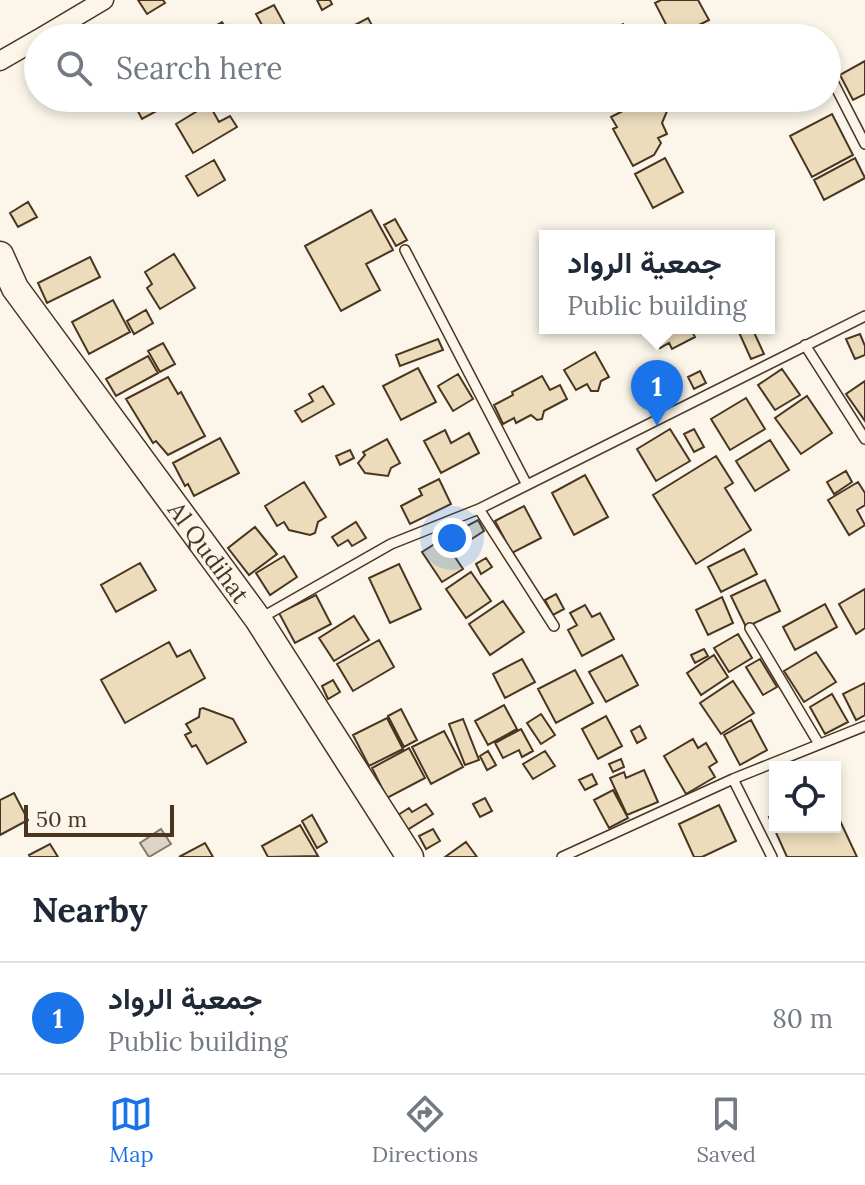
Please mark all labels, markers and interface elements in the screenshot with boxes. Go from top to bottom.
search box [24,24,841,112]
icon: search [52,46,96,90]
text: Search here [116,49,283,87]
popup [539,230,775,334]
text: جمعية الرواد [567,243,722,281]
text: Public building [567,289,747,322]
pin: 1 [631,360,683,426]
street label: Al Qudihat [161,495,257,610]
your location [432,518,472,558]
map controls [769,761,841,833]
button: locate [769,761,841,833]
scale bar [24,801,174,837]
text: 50 m [36,805,87,833]
text: Nearby [32,888,148,931]
text: جمعية الرواد [108,979,262,1017]
text: 1 [53,1002,63,1035]
text: 80 m [772,1002,833,1035]
text: Public building [108,1025,288,1058]
tab: Map [109,1092,154,1168]
tab: Directions [372,1092,478,1168]
tab: Saved [696,1092,756,1168]

